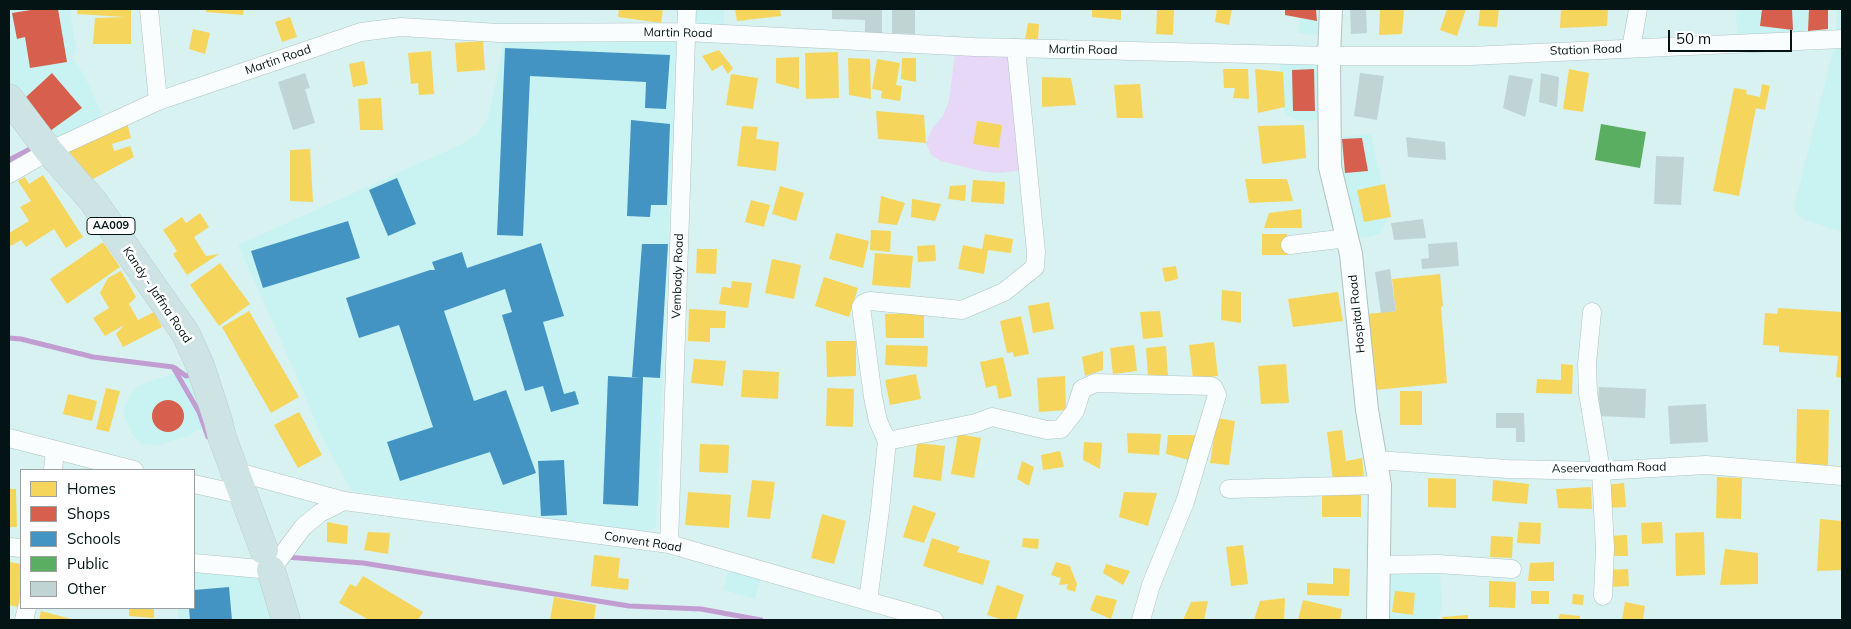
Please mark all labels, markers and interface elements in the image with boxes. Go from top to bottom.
scale bar [1671,20,1795,52]
street label: Martin Road [643,25,713,41]
text: 50 m [1676,29,1711,48]
street label: Martin Road [243,42,313,78]
street label: Martin Road [1048,42,1118,58]
street label: Station Road [1550,42,1622,58]
road number: AA009 [87,218,135,235]
street label: Vembady Road [669,233,687,319]
street label: Kandy - Jaffna Road [120,244,194,346]
street label: Hospital Road [1346,274,1368,354]
street label: Aseervaatham Road [1552,460,1666,476]
legend [20,469,195,609]
text: Homes [67,479,116,498]
text: Shops [67,504,110,523]
text: Schools [67,529,121,548]
street label: Convent Road [603,529,683,555]
text: Public [67,554,109,573]
text: Other [67,579,106,598]

